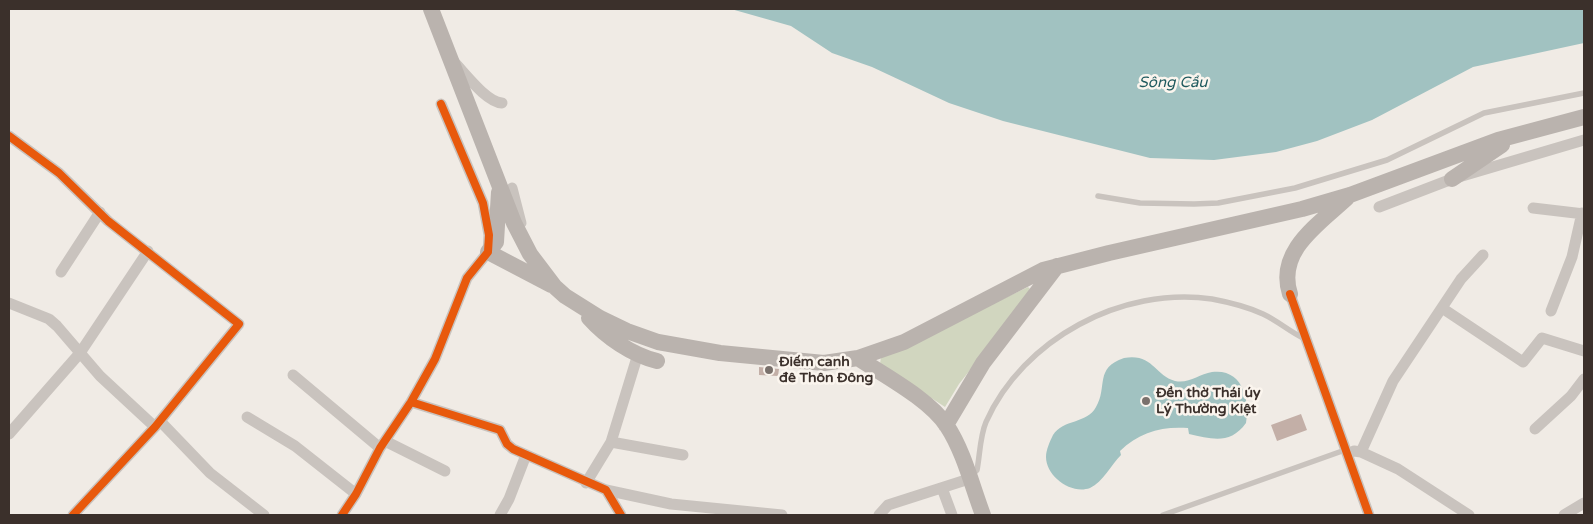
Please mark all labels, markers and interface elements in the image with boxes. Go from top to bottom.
water label: Sông Cầu [1139,74,1207,92]
place label: Điếm canh đê Thôn Đông [779,354,873,387]
marker: Điếm canh đê Thôn Đông [763,364,775,376]
place label: Đền thờ Thái úy Lý Thường Kiệt [1156,385,1260,418]
marker: Đền thờ Thái úy Lý Thường Kiệt [1140,395,1152,407]

